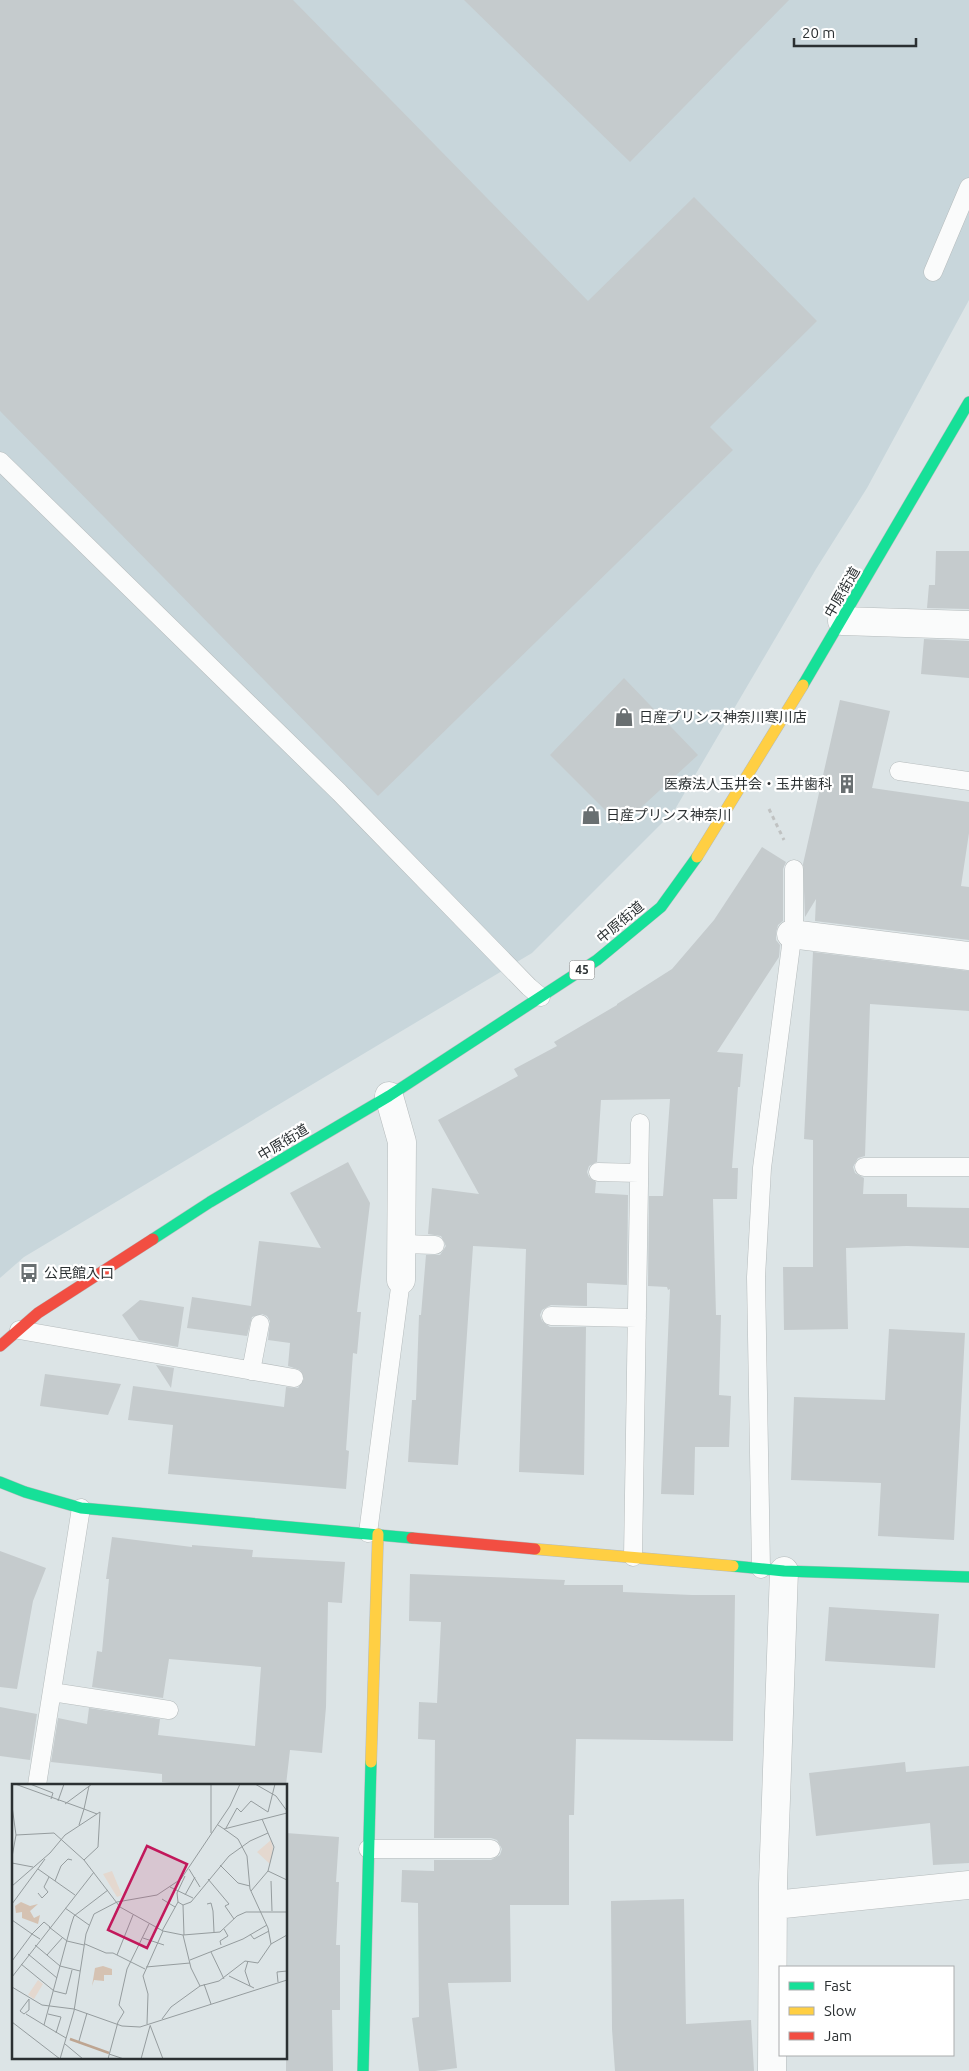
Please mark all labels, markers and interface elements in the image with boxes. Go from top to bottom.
scale bar [794,15,916,47]
text: 20 m [802,24,835,41]
street label: 中原街道 [821,564,863,620]
shop icon: 日産プリンス神奈川寒川店 [613,706,635,728]
place label: 日産プリンス神奈川寒川店 [639,709,807,725]
building icon: 医療法人玉井会・玉井歯科 [836,773,858,795]
place label: 医療法人玉井会・玉井歯科 [664,776,832,792]
shop icon: 日産プリンス神奈川 [580,804,602,826]
place label: 日産プリンス神奈川 [606,807,732,823]
street label: 中原街道 [593,898,647,946]
road number: 45 [570,960,594,980]
street label: 中原街道 [255,1121,311,1163]
bus stop icon: 公民館入口 [18,1262,40,1284]
place label: 公民館入口 [44,1265,114,1281]
inset map [12,1784,288,2058]
legend [779,1966,954,2056]
text: Fast [824,1977,852,1994]
text: Slow [824,2002,857,2019]
text: Jam [824,2027,852,2044]

